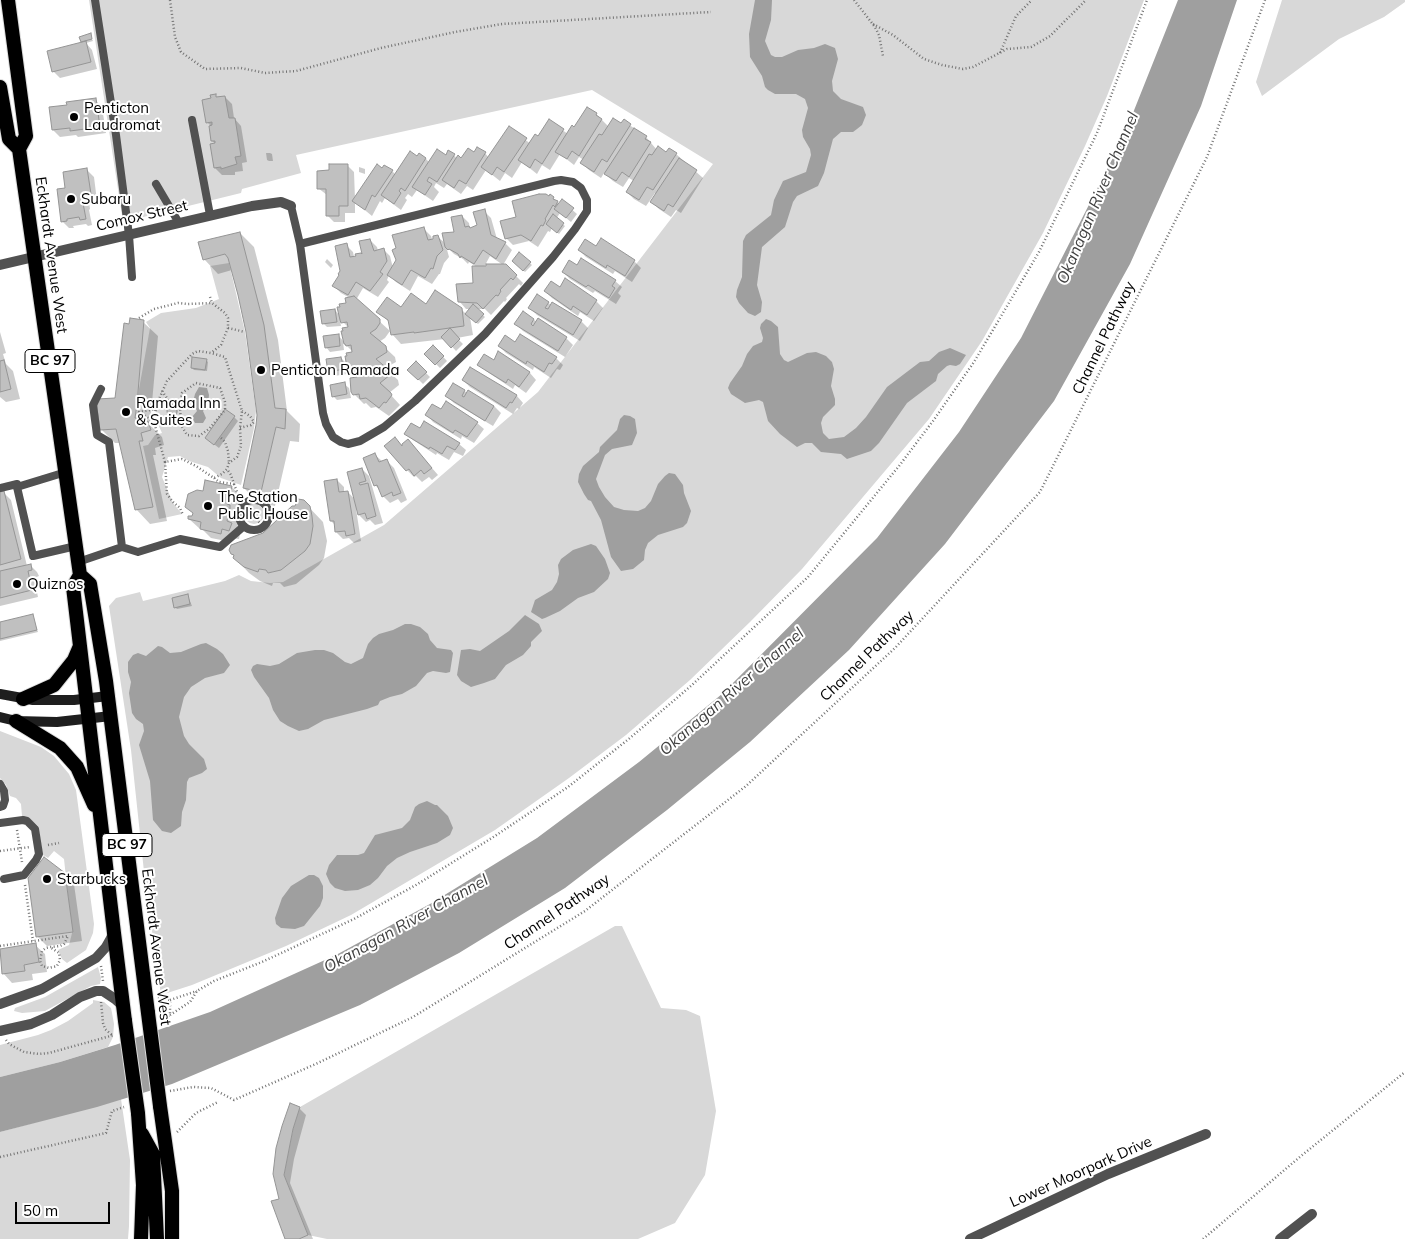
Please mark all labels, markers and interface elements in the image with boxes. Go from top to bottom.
place label: Penticton Laudromat [84,99,160,134]
water label: Okanagan River Channel [1053,109,1143,287]
marker: Penticton Laudromat [68,111,80,123]
street label: Eckhardt Avenue West [31,176,71,334]
place label: Subaru [81,190,131,208]
marker: Subaru [65,193,77,205]
street label: Comox Street [95,197,189,235]
street label: Channel Pathway [1069,279,1139,397]
road number: BC 97 [25,350,75,372]
place label: Penticton Ramada [271,361,400,379]
marker: Penticton Ramada [255,364,267,376]
place label: Ramada Inn & Suites [136,394,221,429]
marker: Ramada Inn & Suites [120,406,132,418]
place label: The Station Public House [218,488,308,523]
marker: The Station Public House [202,500,214,512]
place label: Quiznos [27,575,83,593]
marker: Quiznos [11,578,23,590]
street label: Channel Pathway [816,607,918,705]
water label: Okanagan River Channel [656,624,808,760]
road number: BC 97 [102,834,152,856]
street label: Eckhardt Avenue West [137,868,175,1026]
place label: Starbucks [57,870,126,888]
street label: Channel Pathway [501,870,613,954]
water label: Okanagan River Channel [320,871,492,977]
marker: Starbucks [41,873,53,885]
street label: Lower Moorpark Drive [1007,1133,1155,1211]
scale bar [18,1192,112,1224]
text: 50 m [23,1201,58,1220]

